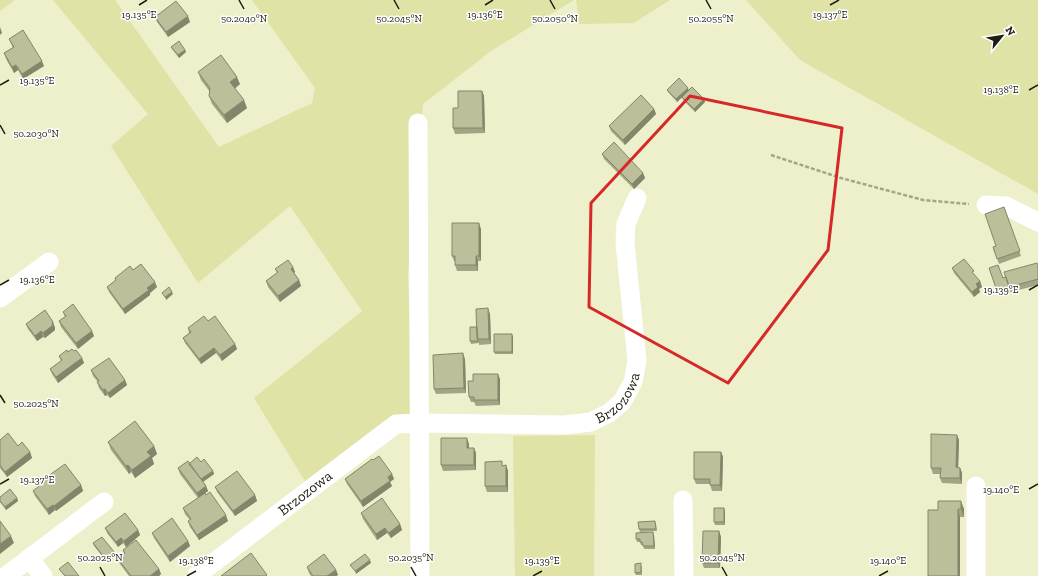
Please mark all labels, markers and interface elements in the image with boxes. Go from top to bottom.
text: 19.135°E [122,9,157,21]
text: 19.136°E [467,9,503,21]
text: 19.137°E [813,9,847,21]
text: 50.2040°N [221,13,268,25]
text: 50.2045°N [376,13,422,25]
text: 50.2050°N [532,13,579,25]
text: 50.2055°N [688,13,734,25]
north arrow [982,16,1022,56]
text: N [1003,24,1018,39]
text: 19.135°E [20,75,55,87]
text: 19.138°E [983,84,1019,96]
text: 50.2030°N [13,128,59,140]
text: 19.136°E [19,274,55,286]
text: 19.139°E [983,284,1019,296]
street label: Brzozowa [592,371,644,427]
text: 50.2025°N [13,398,59,410]
street label: Brzozowa [274,467,336,519]
text: 19.137°E [20,474,54,486]
text: 19.140°E [983,484,1019,496]
text: 50.2025°N [77,552,123,564]
text: 50.2035°N [388,552,434,564]
text: 50.2045°N [699,552,745,564]
text: 19.138°E [178,555,214,567]
text: 19.139°E [524,555,560,567]
text: 19.140°E [870,555,906,567]

